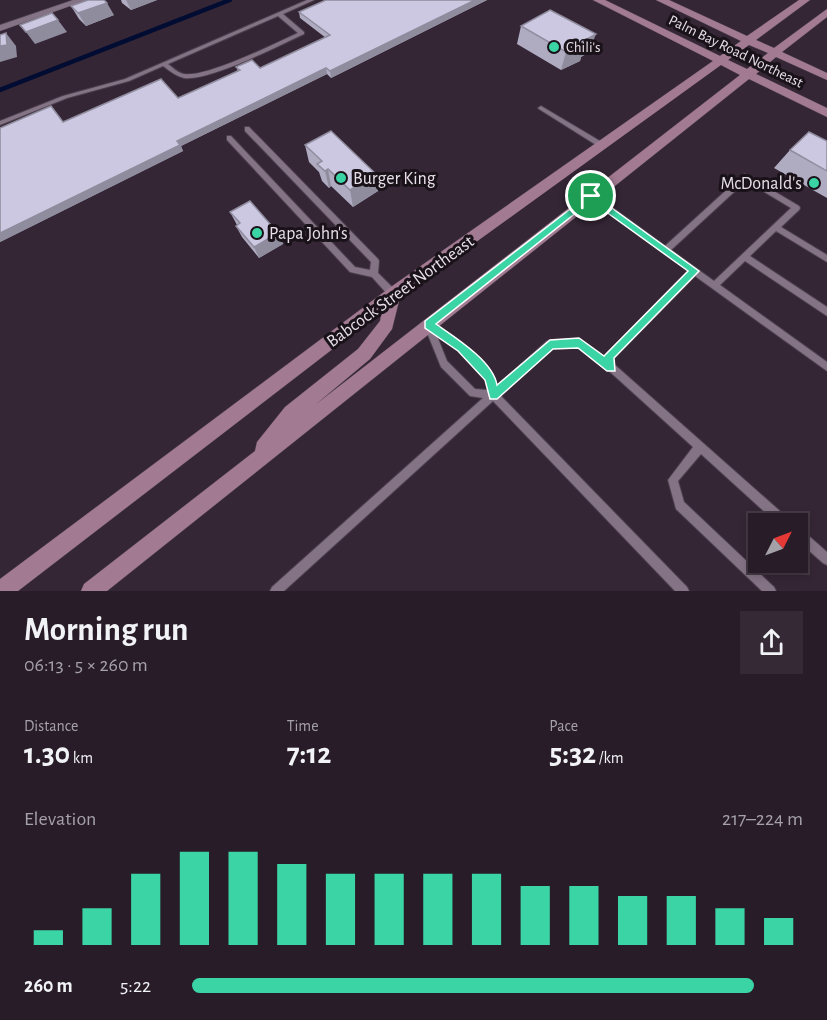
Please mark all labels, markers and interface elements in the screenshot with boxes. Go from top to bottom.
street label: Palm Bay Road Northeast [666,12,805,91]
marker: Chili's [547,40,561,54]
place label: Chili's [566,40,601,55]
place label: Burger King [353,170,436,188]
pin [565,170,616,221]
marker: Burger King [334,171,348,185]
place label: McDonald's [720,175,802,193]
marker: McDonald's [807,176,821,190]
icon: arrive [574,179,607,212]
place label: Papa John's [269,225,348,243]
marker: Papa John's [250,226,264,240]
street label: Babcock Street Northeast [324,232,478,351]
north arrow [748,513,808,573]
map controls [748,513,808,573]
button: share [740,611,803,674]
text: Morning run [24,614,188,647]
text: 06:13 · 5 × 260 m [24,655,148,675]
text: Distance [24,718,78,734]
text: Time [287,718,319,734]
text: Pace [549,718,578,734]
text: 1.30 [24,739,70,769]
text: 7:12 [287,739,331,769]
text: 5:32 [549,739,596,769]
text: km [70,750,93,766]
text: /km [596,750,624,766]
text: Elevation [24,809,96,829]
text: 217–224 m [722,809,803,829]
text: 260 m [24,976,73,996]
text: 5:22 [120,976,151,996]

